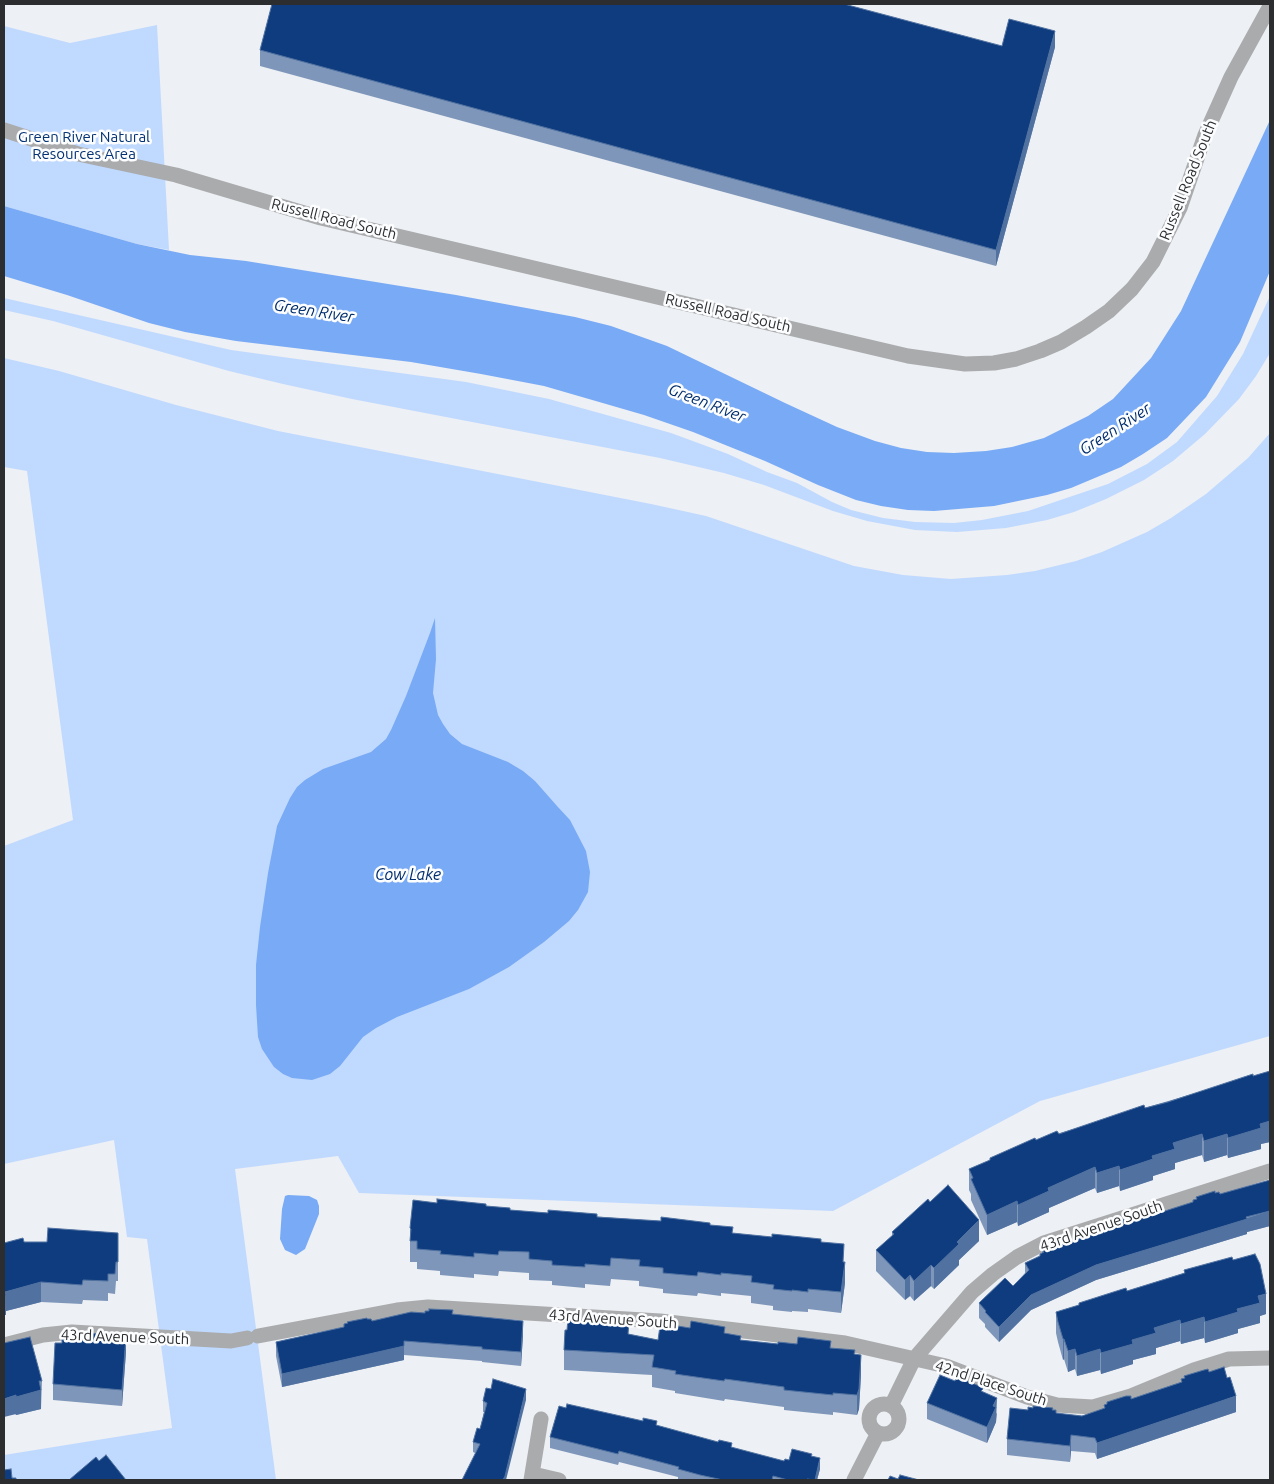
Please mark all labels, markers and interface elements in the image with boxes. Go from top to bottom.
street label: Russell Road South [1156,117,1220,243]
park label: Green River Natural Resources Area [18,128,150,163]
street label: Russell Road South [270,195,398,243]
street label: Russell Road South [664,290,792,336]
water label: Green River [273,295,355,327]
water label: Green River [666,380,748,426]
water label: Green River [1076,399,1154,459]
water label: Cow Lake [375,865,441,885]
street label: 43rd Avenue South [1037,1197,1165,1255]
street label: 43rd Avenue South [548,1306,678,1332]
street label: 43rd Avenue South [61,1326,189,1348]
street label: 42nd Place South [933,1356,1049,1410]

